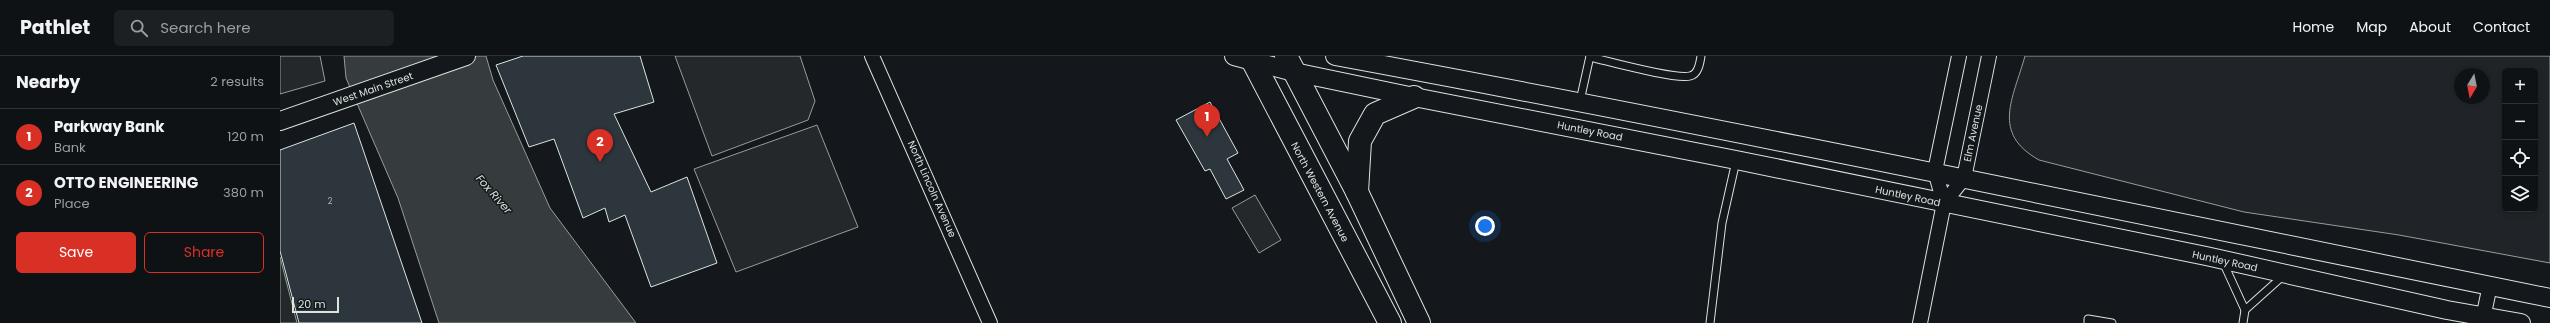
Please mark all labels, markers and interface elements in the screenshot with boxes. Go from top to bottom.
search box [114,10,394,46]
text: Pathlet [20,14,90,41]
icon: search [128,17,150,39]
text: Search here [160,17,251,38]
text: Home [2292,17,2334,37]
text: Map [2356,17,2387,37]
text: About [2409,17,2451,37]
text: Contact [2473,17,2530,37]
street label: West Main Street [331,68,415,110]
north arrow [2454,68,2490,104]
map controls [2502,68,2538,212]
button: + [2502,68,2538,104]
text: Nearby [16,70,80,94]
text: 2 results [210,72,264,91]
street label: Elm Avenue [1960,103,1986,163]
pin: 1 [1194,104,1220,137]
button: − [2502,104,2538,140]
text: Parkway Bank [54,116,165,137]
street label: Huntley Road [1556,117,1624,145]
text: 1 [27,127,31,146]
text: 120 m [227,127,264,146]
pin: 2 [587,129,613,162]
text: Bank [54,138,86,157]
street label: North Lincoln Avenue [904,138,960,240]
street label: North Western Avenue [1287,139,1353,245]
button: locate [2502,140,2538,176]
water label: Fox River [472,171,516,218]
text: OTTO ENGINEERING [54,172,198,193]
button: layers [2502,176,2538,212]
street label: Huntley Road [1874,182,1942,210]
text: 2 [25,183,33,202]
text: 380 m [223,183,264,202]
text: Place [54,194,89,213]
house number: 2 [328,196,333,207]
your location [1475,216,1495,236]
button: Save [16,232,136,273]
button: Share [144,232,264,273]
street label: Huntley Road [2191,247,2259,275]
scale bar [292,295,339,314]
text: 20 m [298,296,326,312]

